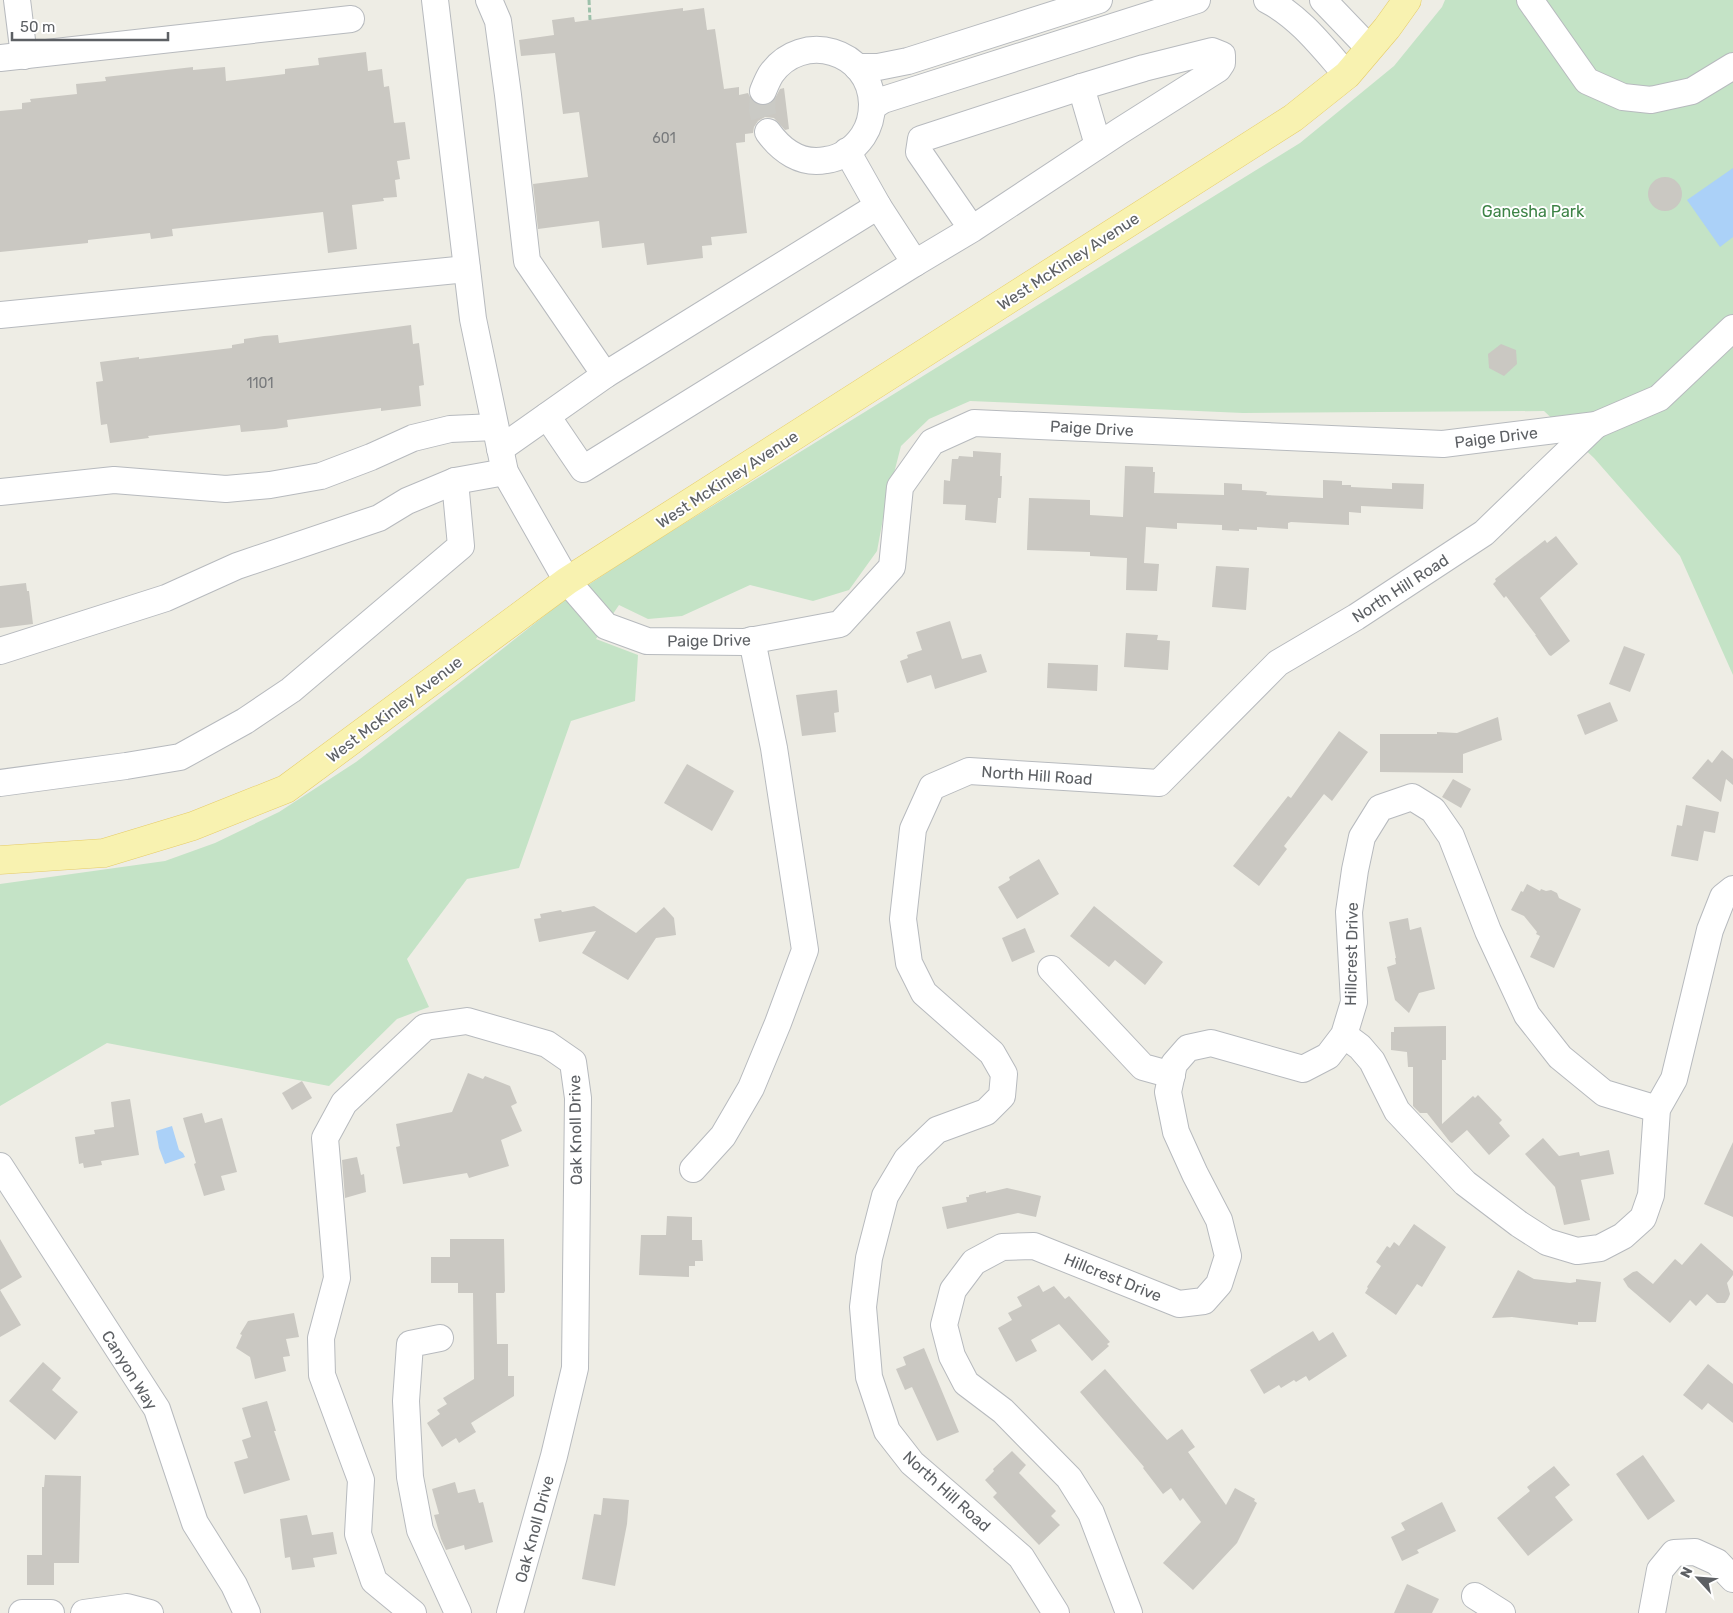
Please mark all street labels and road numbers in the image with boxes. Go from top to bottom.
street label: West McKinley Avenue [994,209,1143,314]
street label: Paige Drive [1050,417,1134,440]
street label: Paige Drive [1453,423,1539,452]
street label: West McKinley Avenue [653,427,802,532]
street label: North Hill Road [1348,550,1452,627]
street label: Paige Drive [667,630,751,651]
street label: West McKinley Avenue [323,652,466,767]
street label: North Hill Road [981,762,1093,789]
street label: Hillcrest Drive [1341,902,1362,1006]
street label: Oak Knoll Drive [565,1075,586,1185]
street label: Hillcrest Drive [1061,1249,1164,1306]
street label: Canyon Way [98,1327,162,1414]
street label: North Hill Road [899,1447,994,1536]
street label: Oak Knoll Drive [511,1473,558,1585]

